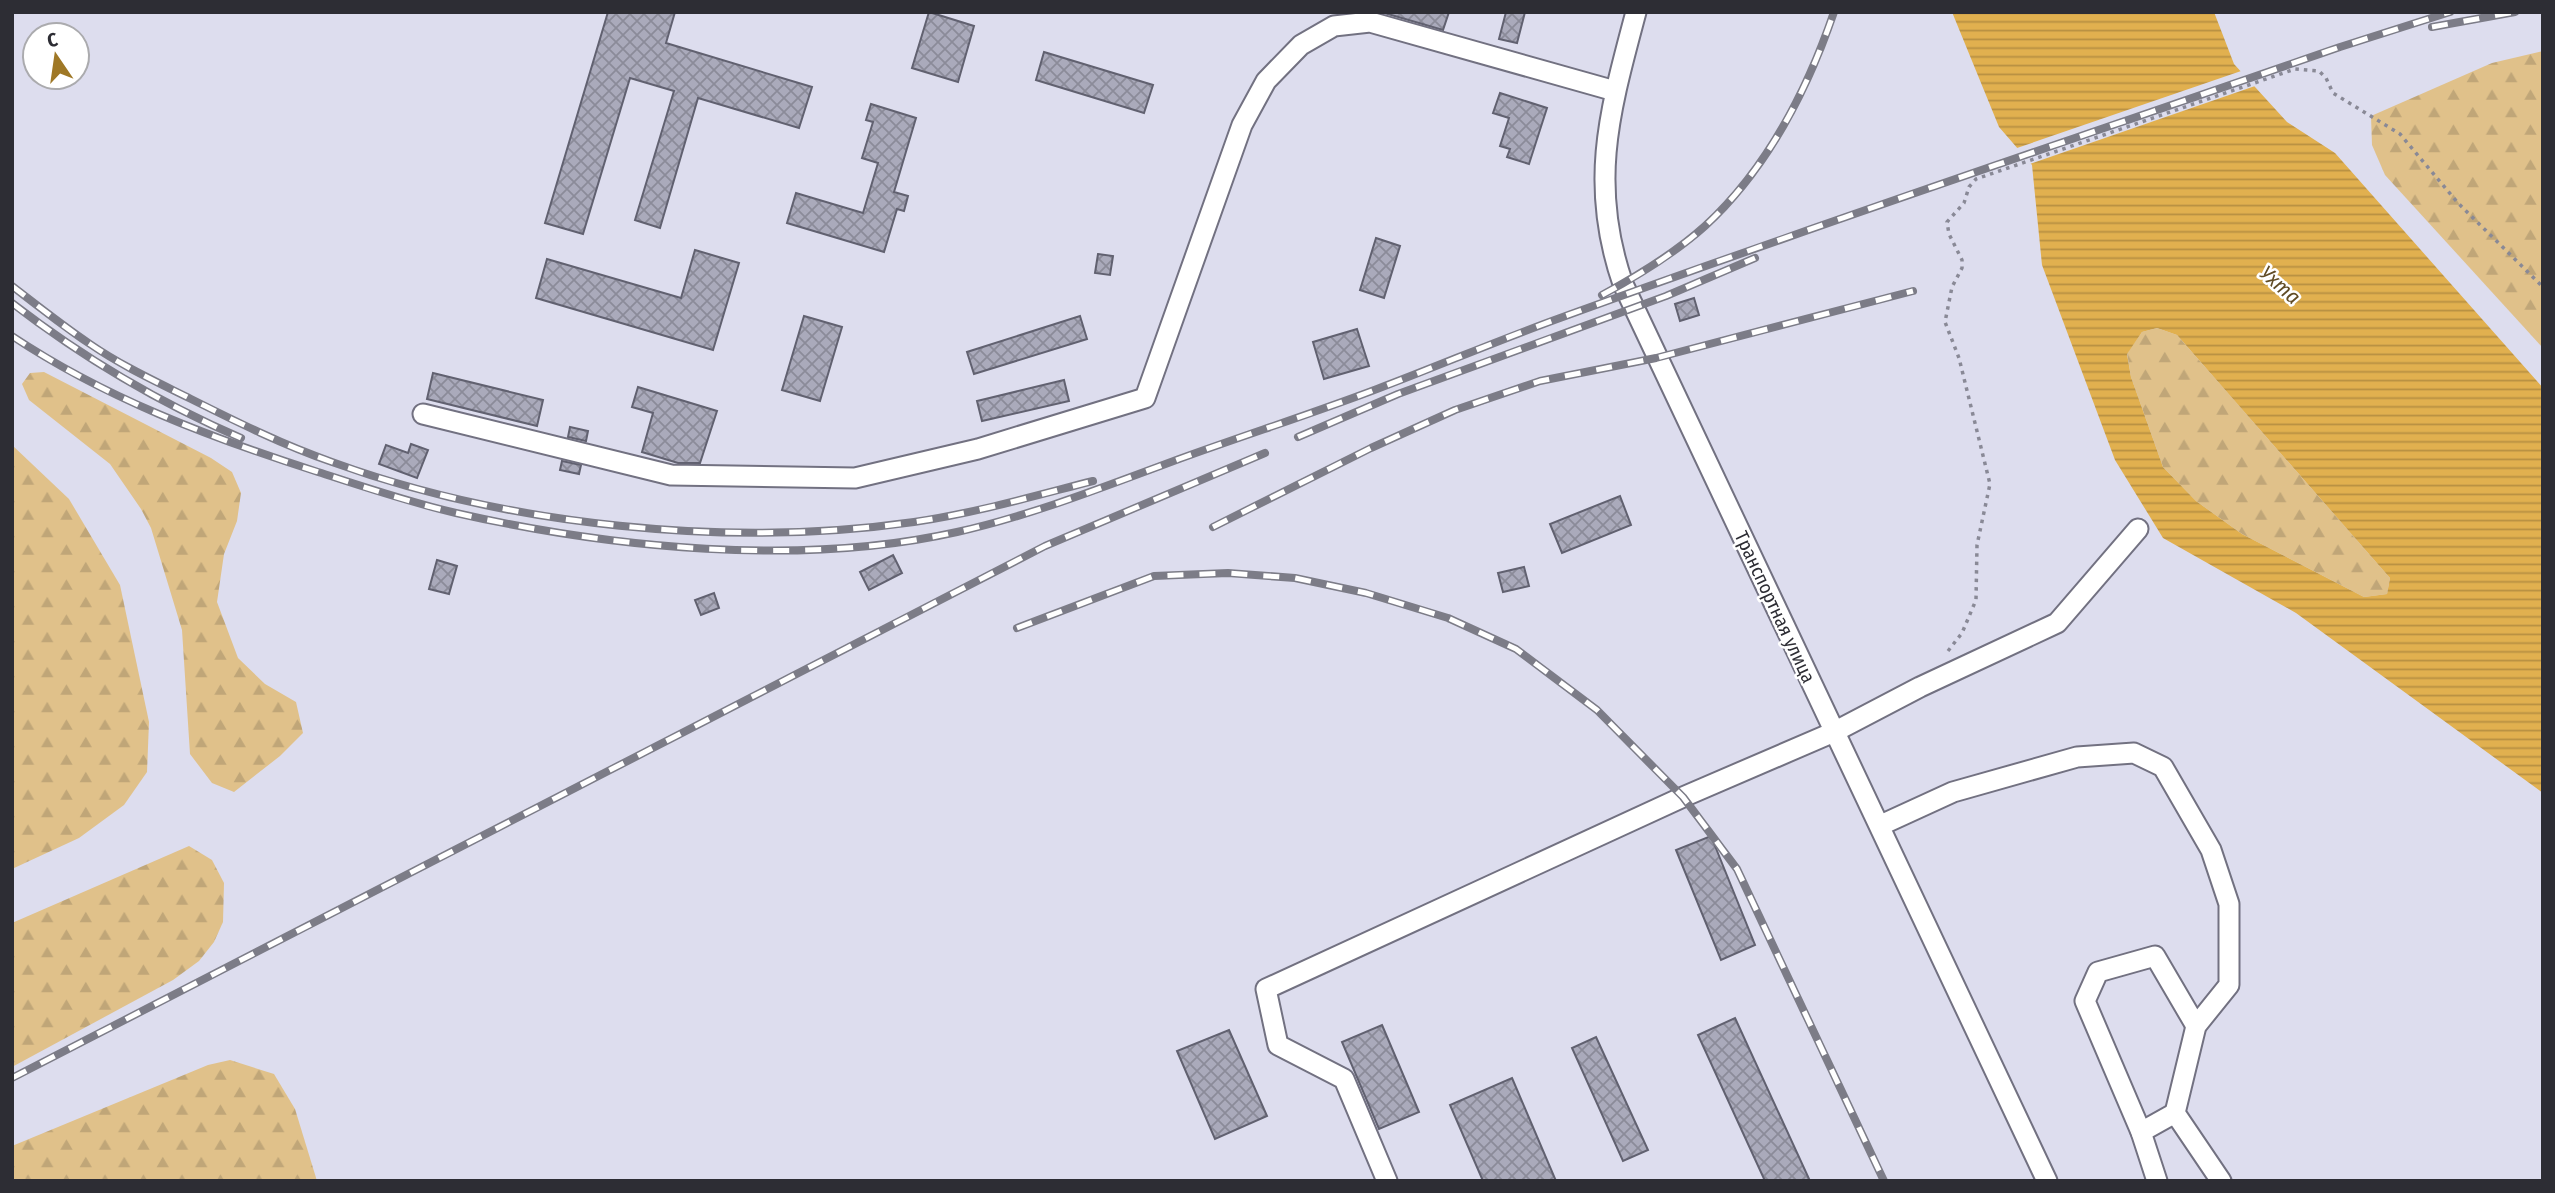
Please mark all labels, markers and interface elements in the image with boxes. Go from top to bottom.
north arrow [21,21,91,91]
text: С [45,28,60,52]
water label: Ухта [2254,260,2306,310]
street label: Транспортная улица [1730,528,1820,686]

